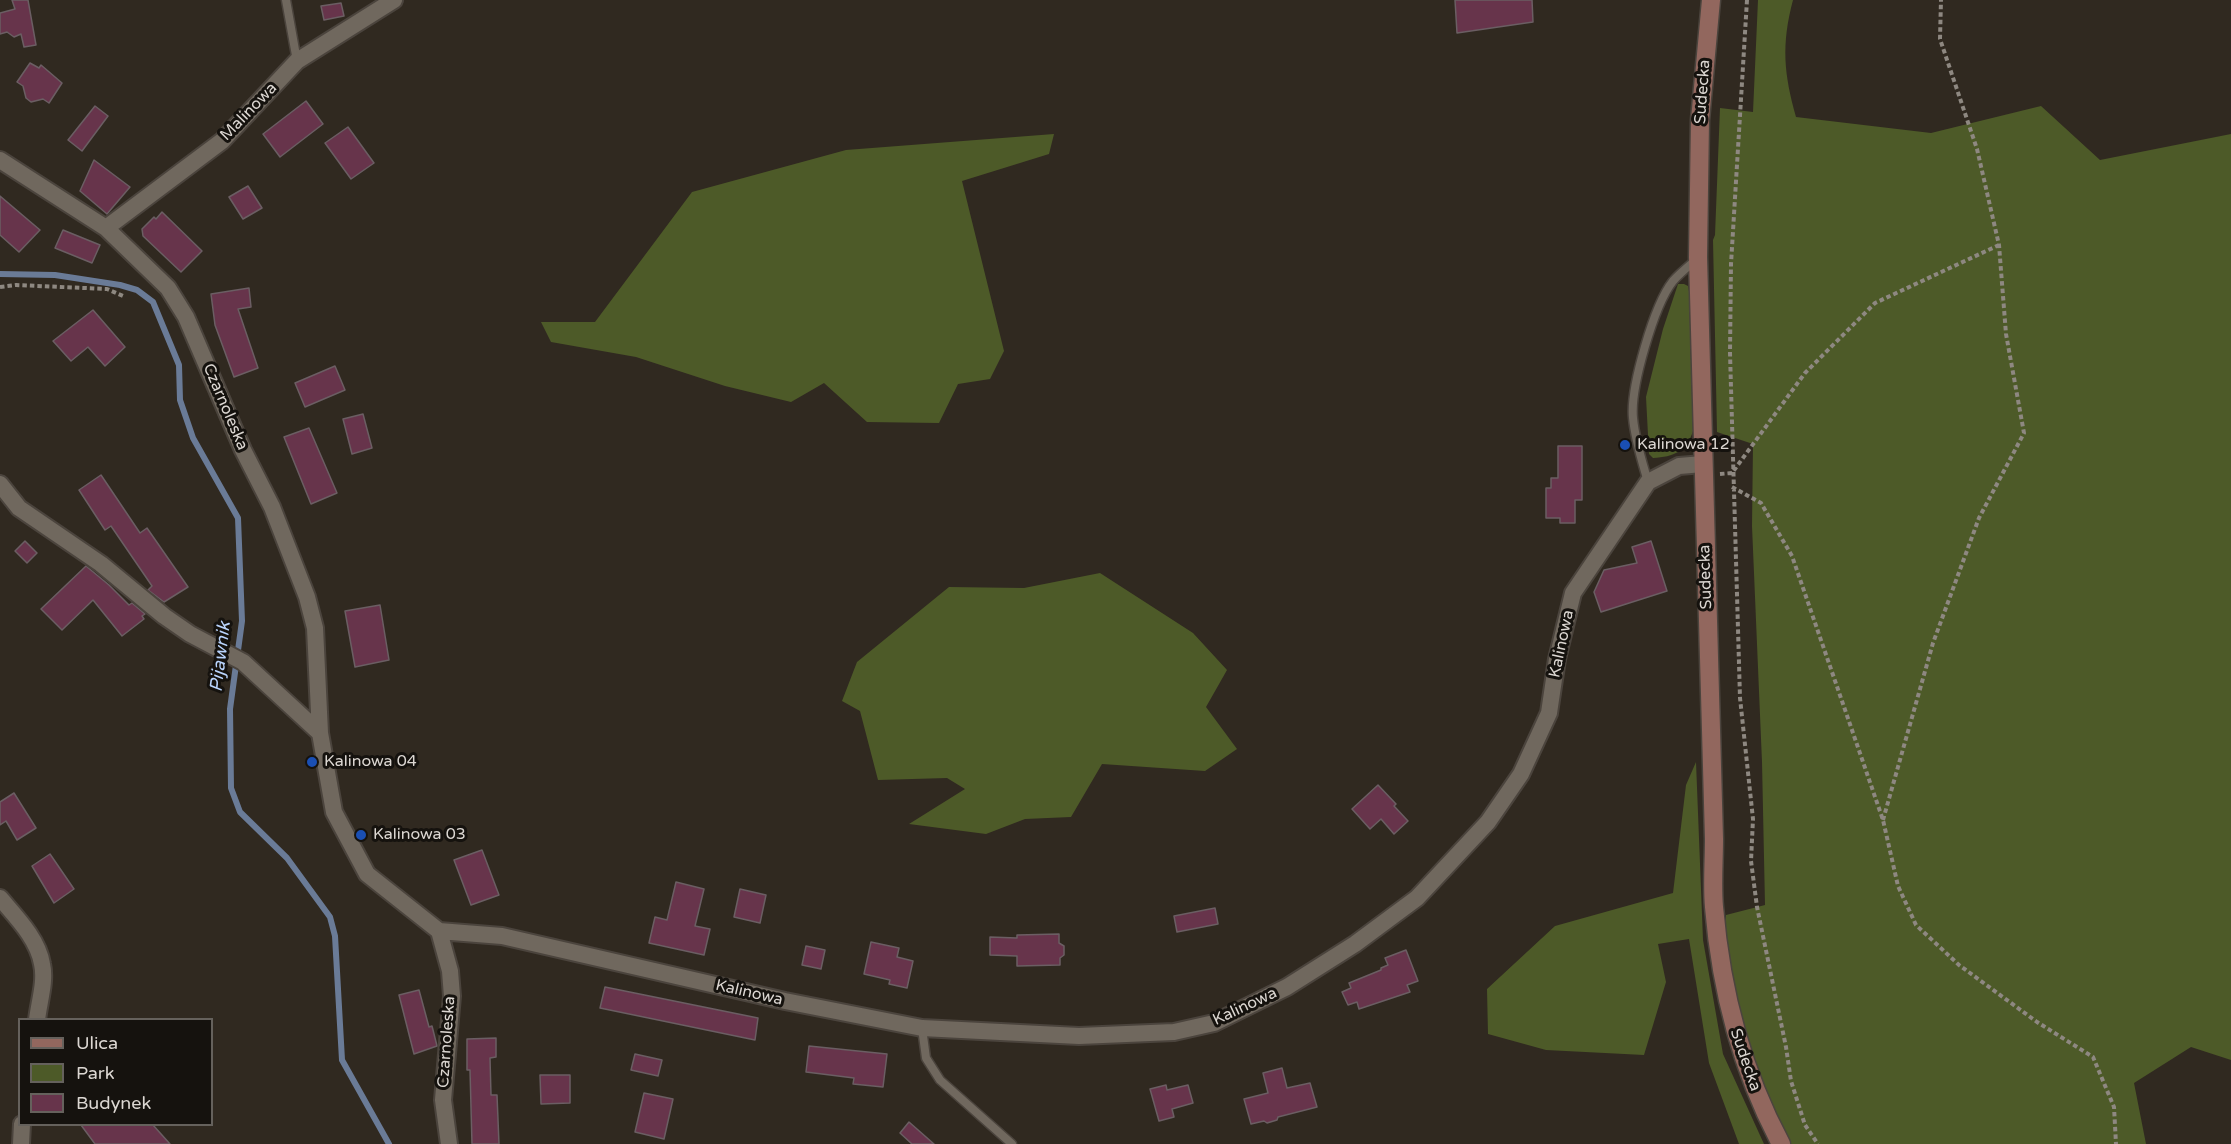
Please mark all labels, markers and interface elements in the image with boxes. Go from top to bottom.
street label: Sudecka [1691,59,1715,125]
street label: Malinowa [217,79,281,145]
street label: Czarnoleska [198,361,252,453]
place label: Kalinowa 12 [1637,435,1730,455]
marker: Kalinowa 12 [1618,438,1632,452]
street label: Sudecka [1695,544,1717,610]
street label: Kalinowa [1545,608,1579,680]
water label: Pijawnik [206,621,236,693]
place label: Kalinowa 04 [324,752,417,772]
marker: Kalinowa 04 [305,755,319,769]
place label: Kalinowa 03 [373,825,466,845]
marker: Kalinowa 03 [354,828,368,842]
street label: Kalinowa [713,976,785,1010]
street label: Kalinowa [1210,984,1280,1030]
street label: Czarnoleska [434,995,460,1089]
legend [18,1018,213,1126]
street label: Sudecka [1725,1026,1765,1094]
text: Ulica [76,1032,118,1054]
text: Park [76,1062,114,1084]
text: Budynek [76,1092,151,1114]

